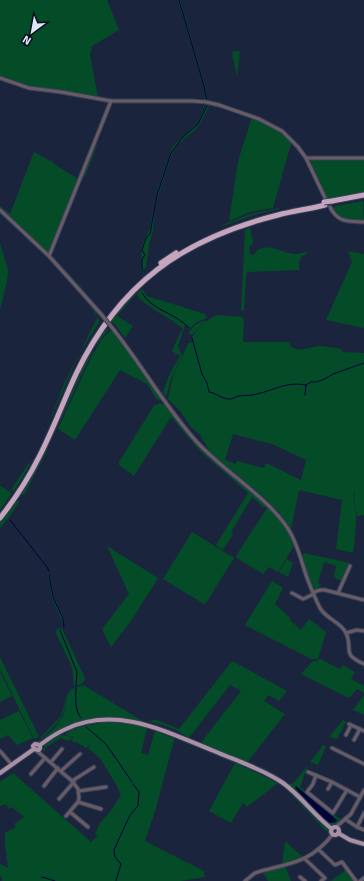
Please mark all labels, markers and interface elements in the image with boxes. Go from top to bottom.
north arrow [12,12,52,52]
text: N [20,33,34,48]

